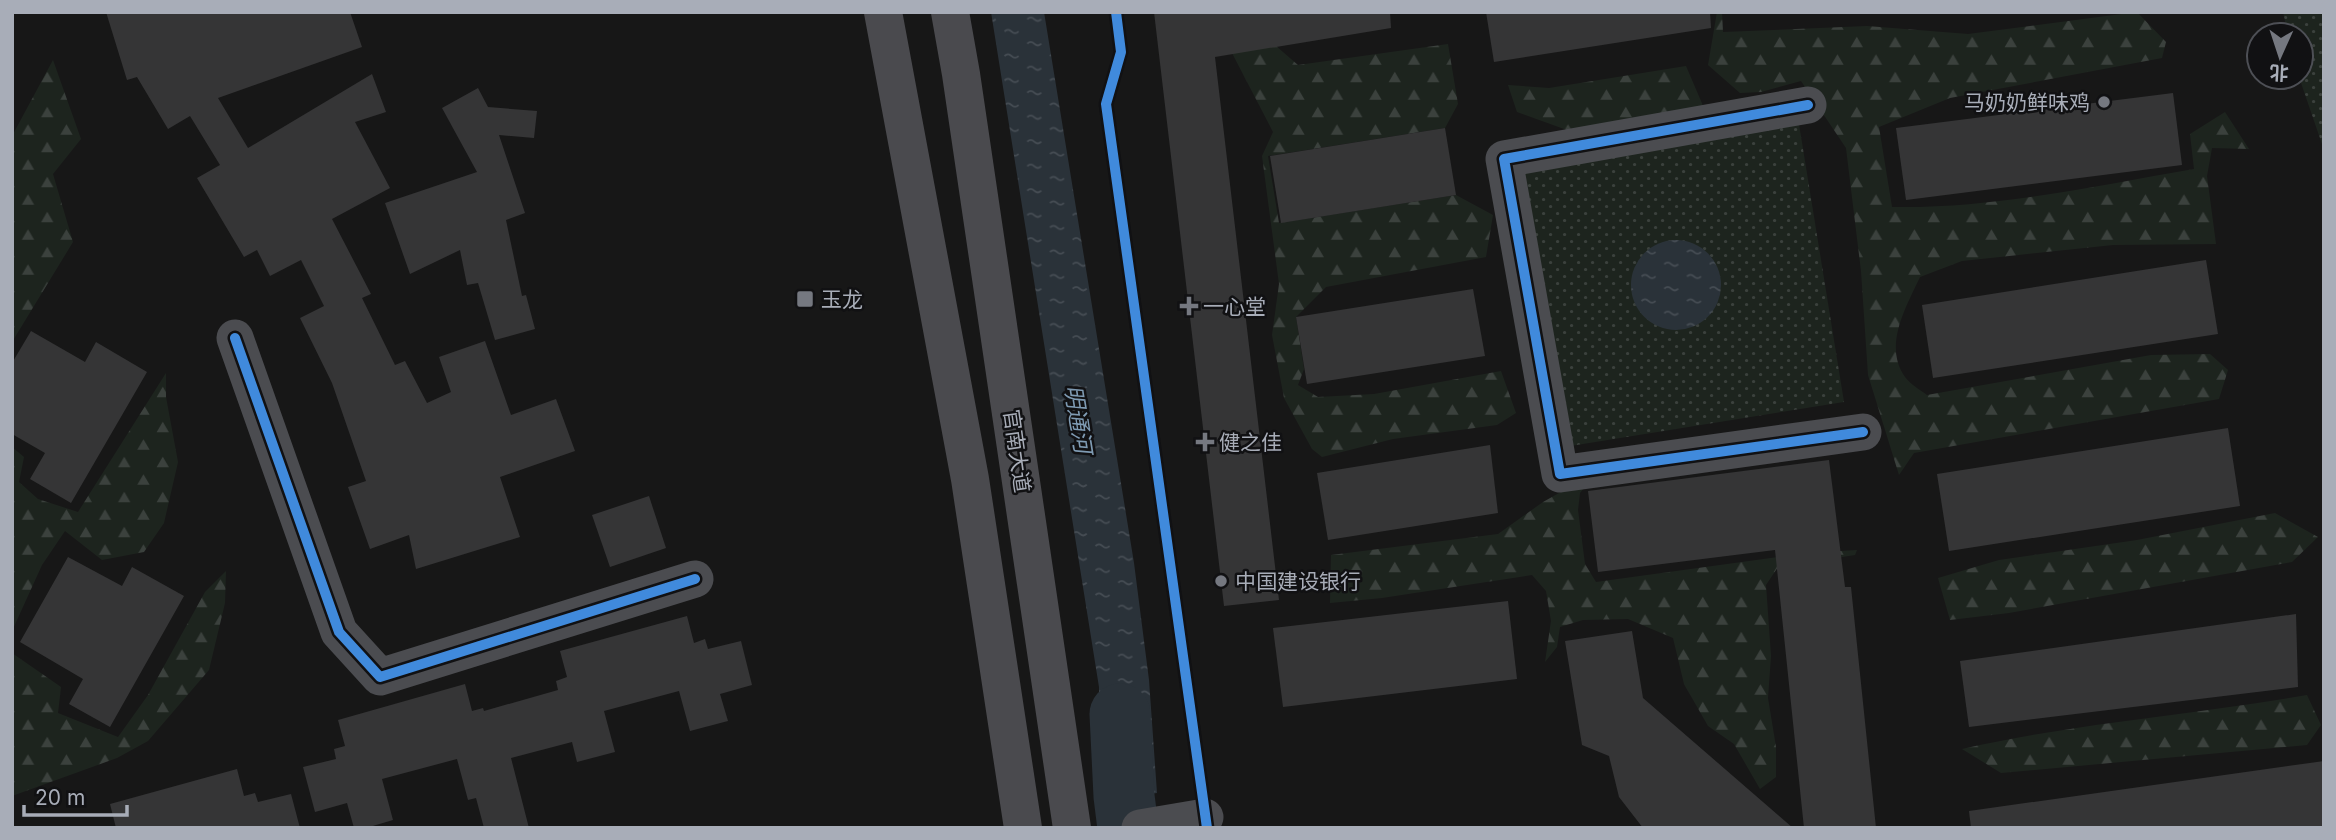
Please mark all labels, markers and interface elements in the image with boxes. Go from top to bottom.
north arrow [2245,21,2315,91]
text: 北 [2269,60,2289,84]
place label: 马奶奶鲜味鸡 [1964,90,2090,115]
marker: 马奶奶鲜味鸡 [2096,94,2112,110]
place label: 玉龙 [821,287,863,312]
marker: 玉龙 [795,289,815,309]
place label: 一心堂 [1203,294,1266,319]
marker: 一心堂 [1181,298,1197,314]
water label: 明通河 [1059,383,1098,459]
street label: 官南大道 [999,408,1035,494]
place label: 健之佳 [1219,430,1282,455]
marker: 健之佳 [1197,434,1213,450]
place label: 中国建设银行 [1235,569,1361,594]
marker: 中国建设银行 [1213,573,1229,589]
scale bar [24,774,128,818]
text: 20 m [35,785,85,810]

